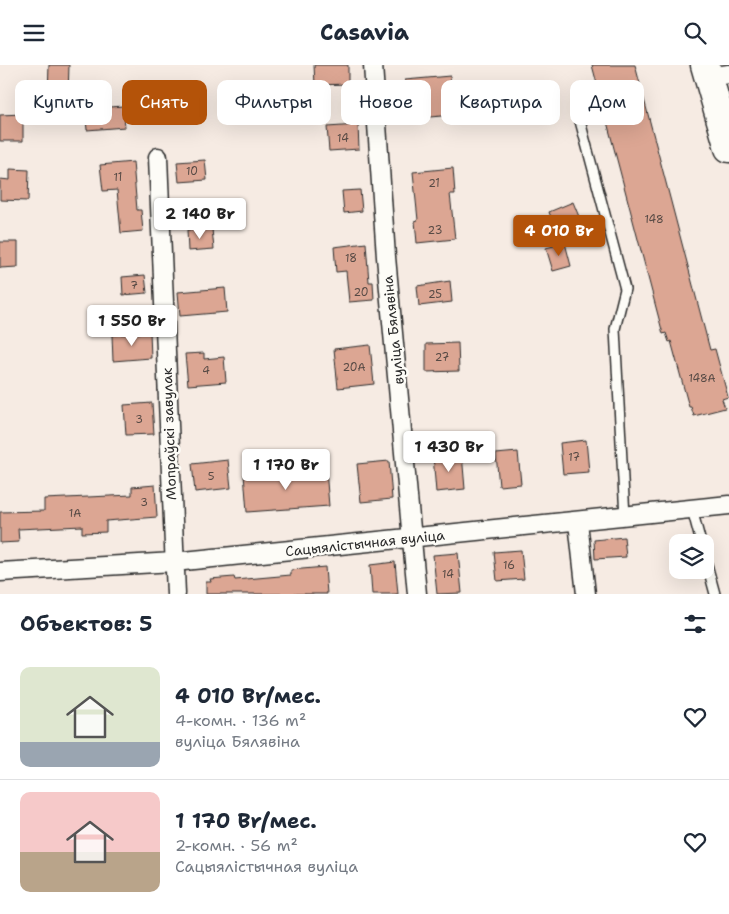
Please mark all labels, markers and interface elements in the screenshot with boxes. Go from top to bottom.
text: Casavia [320,18,409,47]
icon: menu [20,19,48,47]
icon: search [681,19,709,47]
chip: Купить [15,80,112,125]
chip: Снять [122,80,207,125]
chip: Фильтры [217,80,331,125]
chip: Новое [341,80,431,125]
chip: Квартира [441,80,560,125]
chip: Дом [570,80,644,125]
house number: 14 [337,131,349,146]
house number: 10 [186,164,198,179]
house number: 11 [114,170,122,185]
house number: 21 [428,176,440,191]
pin: 2 140 Br [148,197,252,240]
text: 2 140 Br [165,203,235,224]
house number: 148 [644,212,664,227]
pin: 4 010 Br [507,215,611,257]
text: 4 010 Br [524,220,594,241]
house number: 23 [428,223,442,238]
house number: 18 [345,251,357,266]
street label: вуліца Бялявіна [378,274,408,385]
house number: 7 [130,278,138,293]
house number: 20 [353,285,369,300]
house number: 25 [428,287,442,302]
pin: 1 550 Br [80,305,184,347]
text: 1 550 Br [98,310,166,331]
house number: 27 [435,350,450,365]
house number: 20А [342,360,366,375]
house number: 4 [202,363,210,378]
street label: Мопраўскі завулак [158,367,180,501]
house number: 148А [688,371,716,386]
house number: 3 [135,412,143,427]
pin: 1 430 Br [397,431,501,473]
text: 1 430 Br [414,436,484,457]
pin: 1 170 Br [234,449,338,491]
house number: 17 [568,450,580,465]
text: 1 170 Br [253,454,319,475]
house number: 5 [208,469,215,484]
house number: 3 [140,495,148,510]
house number: 1А [69,506,81,521]
street label: Сацыялістычная вуліца [284,526,446,560]
map controls [669,534,714,579]
button: layers [669,534,714,579]
house number: 16 [503,558,515,573]
house number: 14 [442,567,454,582]
text: Объектов: 5 [20,610,152,638]
icon: filters [681,610,709,638]
text: 4 010 Br/мес. [175,682,321,710]
icon: home [60,687,120,747]
icon: heart [681,703,709,731]
text: 4-комн. · 136 m² [175,710,306,731]
text: вуліца Бялявіна [175,731,300,752]
text: 1 170 Br/мес. [175,807,317,835]
icon: home [60,812,120,872]
icon: heart [681,828,709,856]
text: 2-комн. · 56 m² [175,835,298,856]
text: Сацыялістычная вуліца [175,856,358,877]

